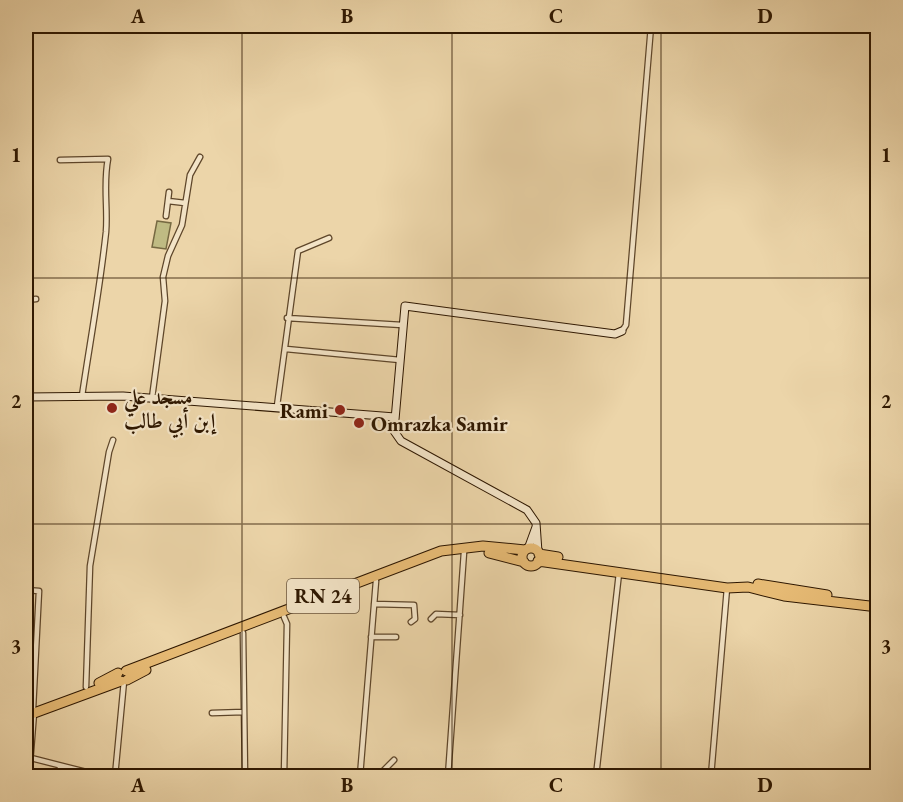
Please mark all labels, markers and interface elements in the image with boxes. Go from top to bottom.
text: A [130,3,146,29]
text: B [341,3,353,29]
text: C [549,3,563,29]
text: D [757,3,773,29]
text: 1 [11,142,21,168]
text: 1 [881,142,891,168]
place label: مسجد علي إبن أبي طالب [123,383,217,439]
text: 2 [11,388,22,414]
text: 2 [881,388,892,414]
place label: Rami [280,397,328,424]
marker: مسجد علي إبن أبي طالب [105,401,119,415]
marker: Rami [333,403,347,417]
place label: Omrazka Samir [371,410,508,437]
marker: Omrazka Samir [352,416,366,430]
road number: RN 24 [287,579,359,613]
text: 3 [11,633,21,659]
text: 3 [881,633,891,659]
text: A [130,772,146,798]
text: B [341,772,353,798]
text: C [549,772,563,798]
text: D [757,772,773,798]

